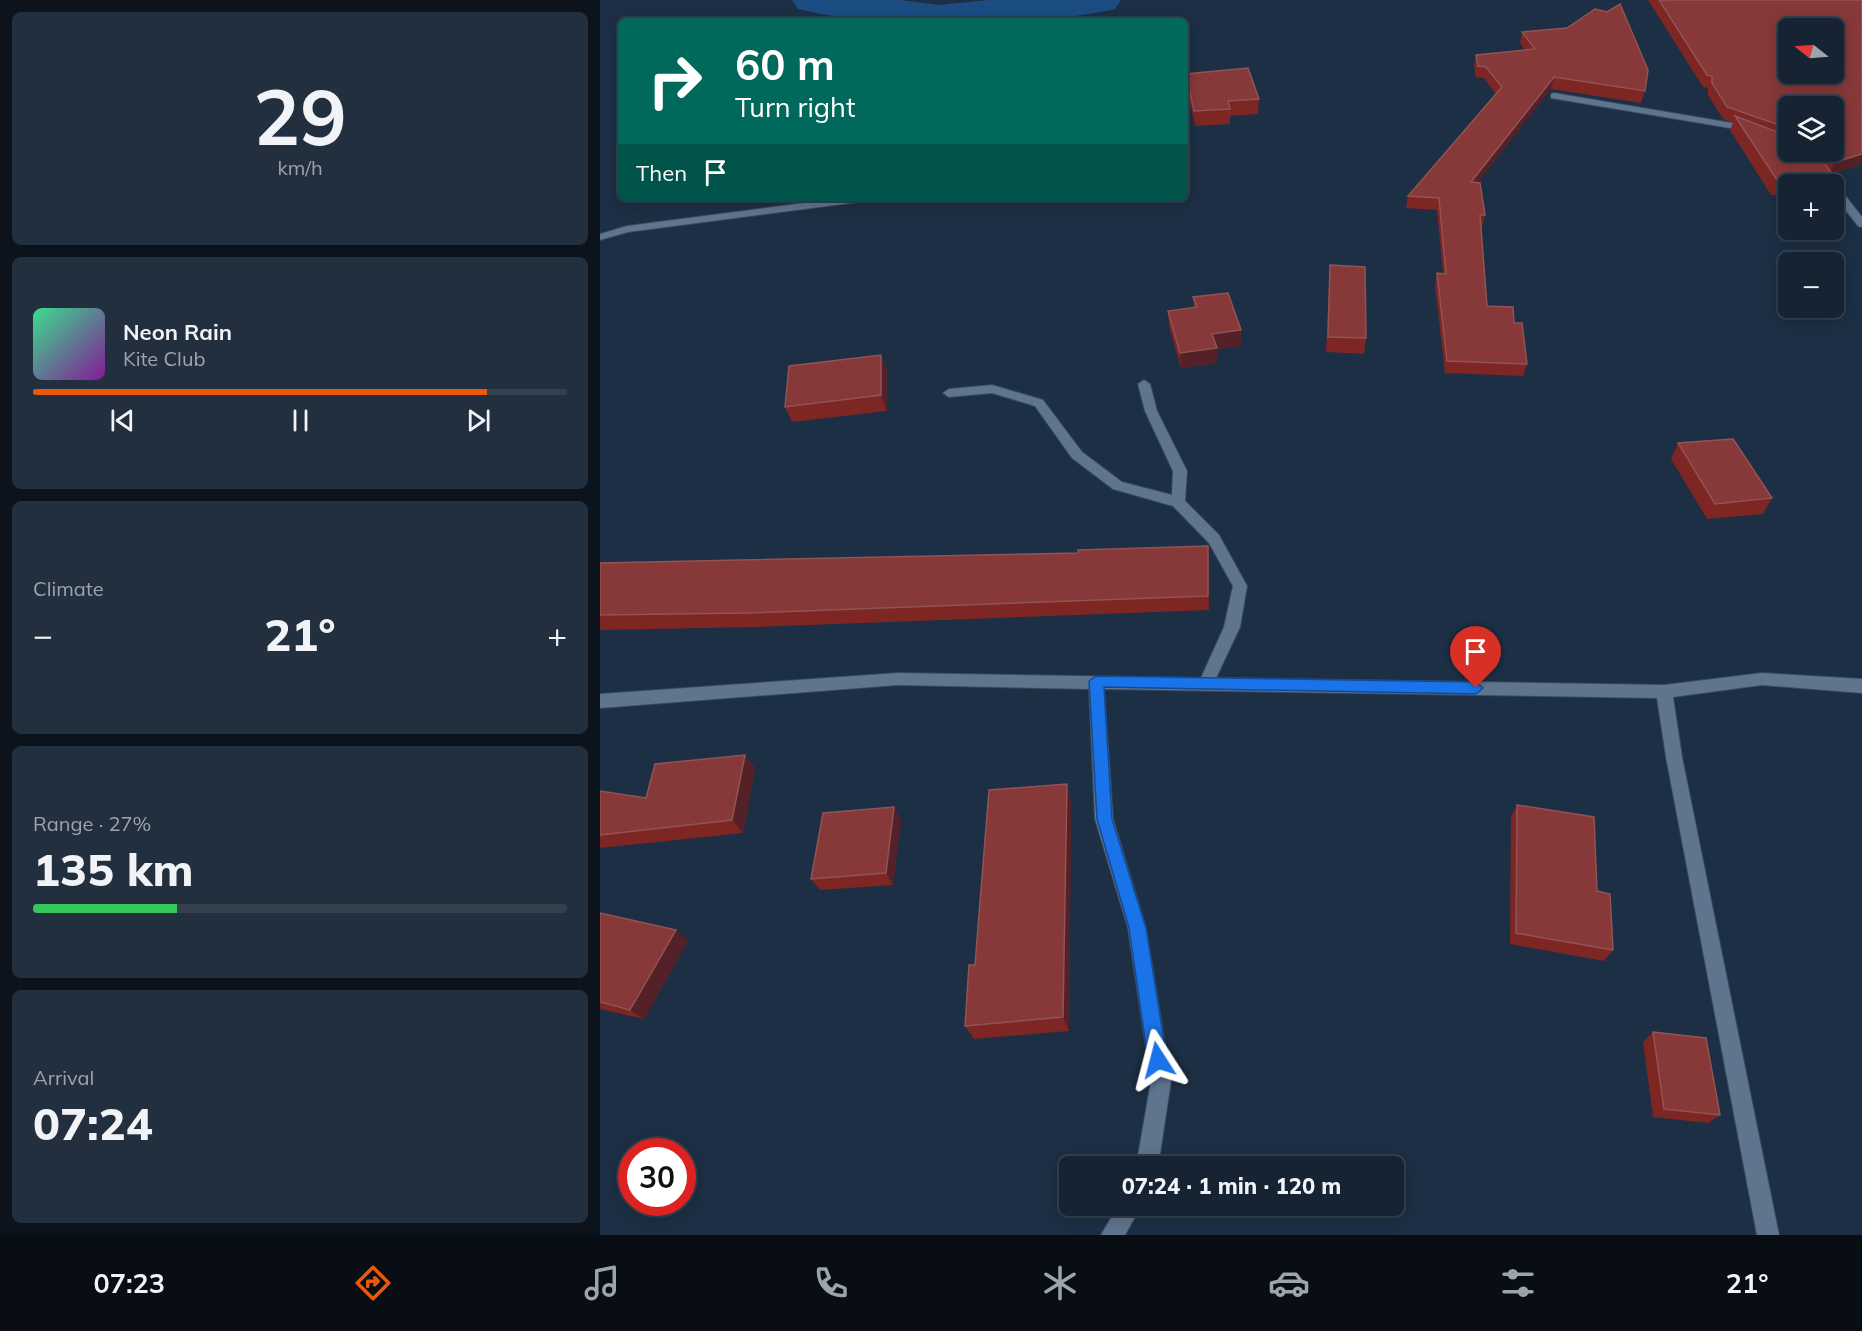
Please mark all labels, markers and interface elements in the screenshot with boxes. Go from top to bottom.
north arrow [1778,18,1844,84]
map controls [1778,18,1844,318]
text: 60 m [735,38,835,91]
icon: right [636,42,714,120]
text: 29 [253,67,347,165]
text: Turn right [735,90,855,124]
button: layers [1778,96,1844,162]
text: km/h [277,155,323,180]
icon: arrive [699,156,732,189]
text: Then [636,159,687,187]
button: + [1778,174,1844,240]
button: − [1778,252,1844,318]
text: Neon Rain [123,318,232,346]
text: Kite Club [123,346,205,371]
icon: previous [106,404,139,437]
icon: pause [284,404,317,437]
icon: next [462,404,495,437]
text: Climate [33,576,104,601]
text: 21° [264,606,336,662]
text: − [33,614,53,655]
text: + [547,614,567,655]
pin [1450,626,1501,688]
icon: arrive [1459,635,1492,668]
text: Range · 27% [33,811,151,836]
text: 135 km [33,841,194,897]
position arrow [1126,1028,1190,1092]
text: Arrival [33,1065,94,1090]
text: 07:24 [33,1095,153,1151]
speed limit sign: 30 [618,1138,696,1216]
text: 07:24 · 1 min · 120 m [1122,1172,1341,1200]
icon: directions [352,1262,394,1304]
icon: music [581,1262,623,1304]
icon: phone [810,1262,852,1304]
icon: climate [1039,1262,1081,1304]
icon: car [1268,1262,1310,1304]
icon: filters [1497,1262,1539,1304]
text: 07:23 [93,1266,165,1300]
text: 21° [1726,1266,1768,1300]

